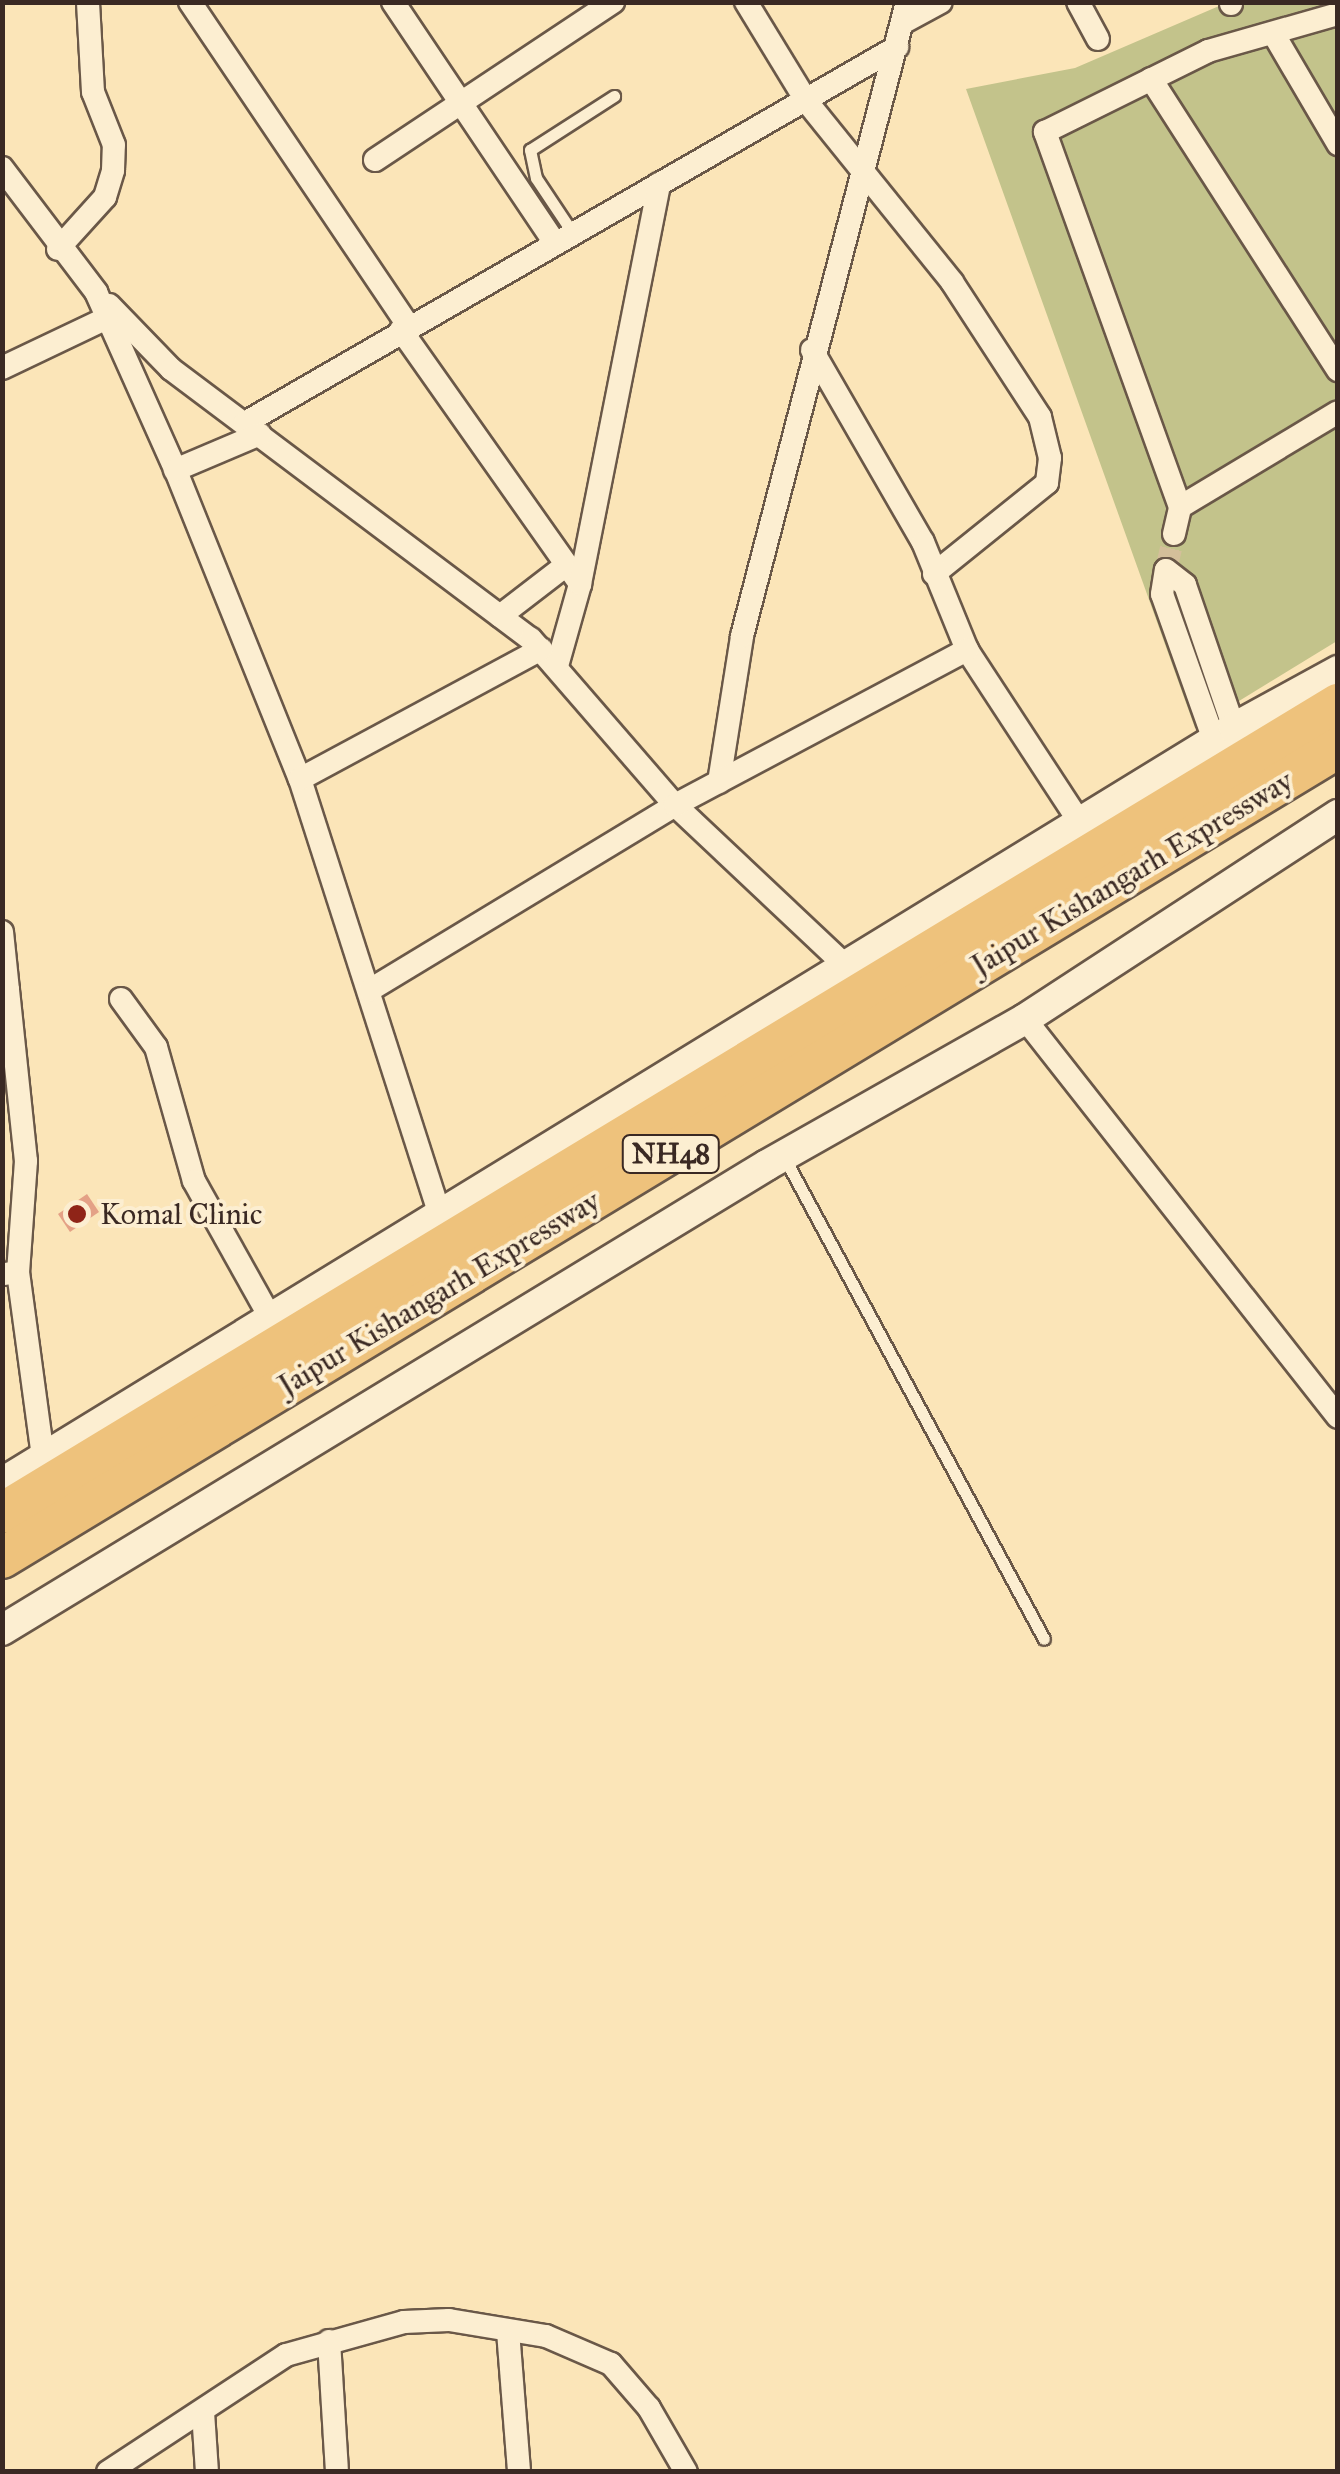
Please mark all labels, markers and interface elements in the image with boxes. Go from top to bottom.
street label: Jaipur Kishangarh Expressway [965,763,1299,983]
road number: NH48 [621,1131,721,1177]
street label: Jaipur Kishangarh Expressway [272,1183,606,1403]
place label: Komal Clinic [100,1196,262,1232]
marker: Komal Clinic [64,1201,90,1227]

